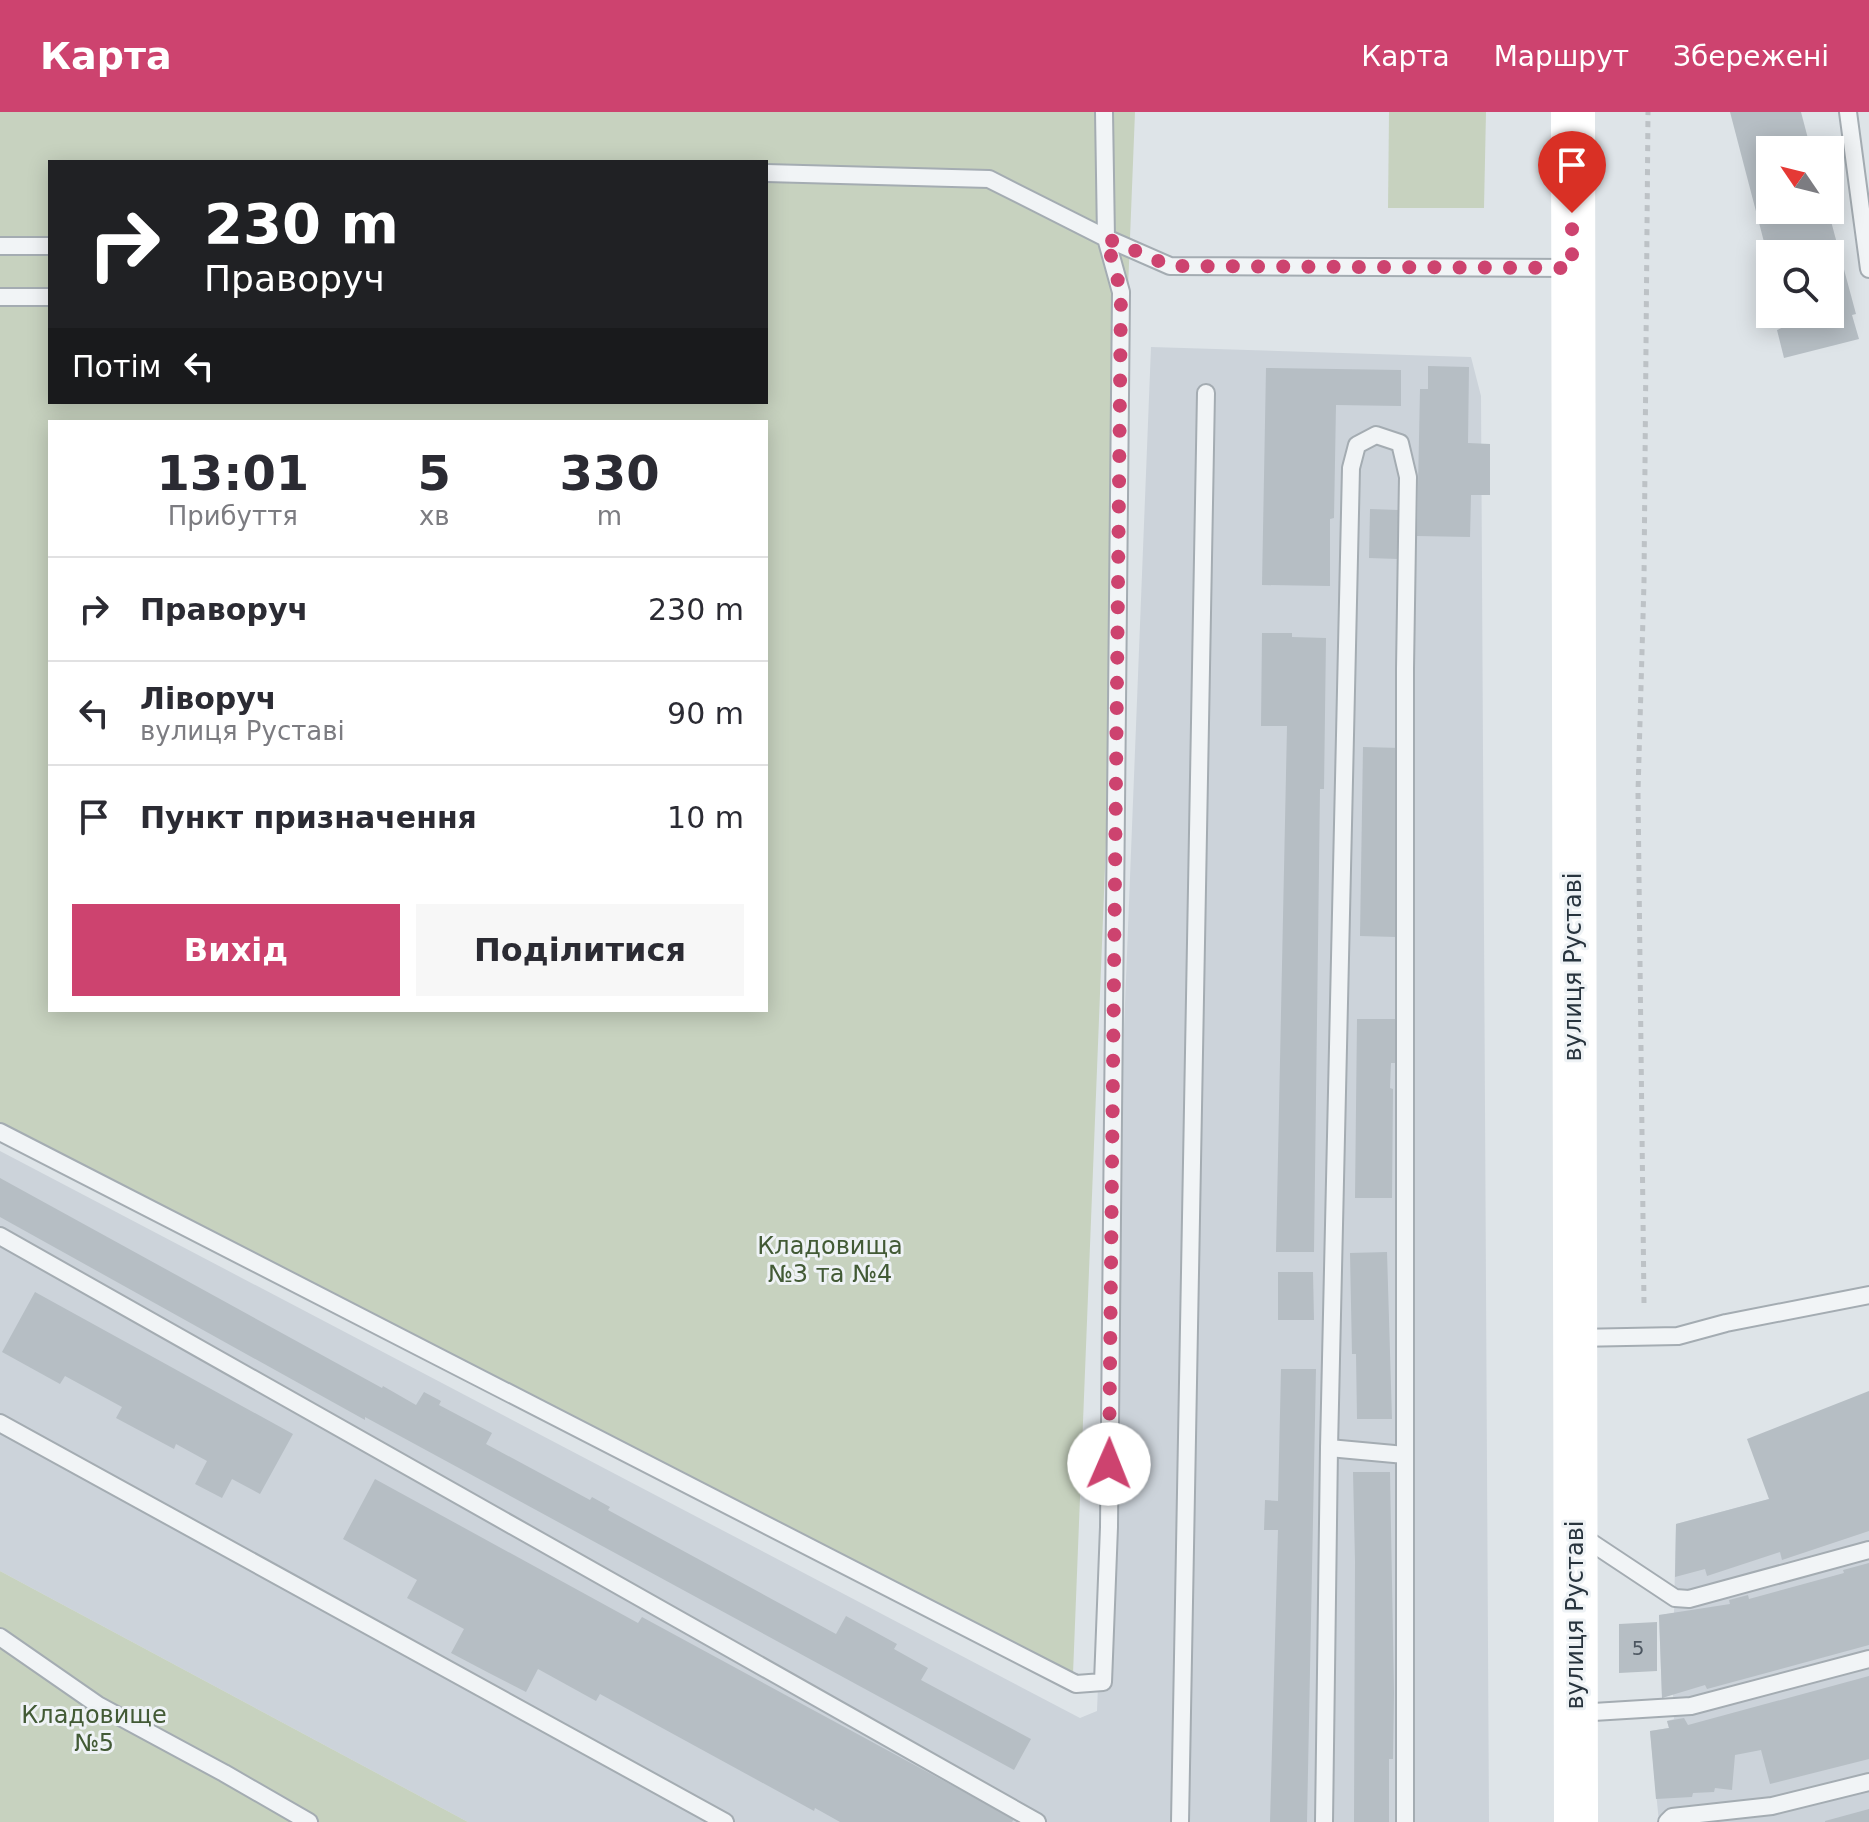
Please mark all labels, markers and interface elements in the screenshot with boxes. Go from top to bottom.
text: Карта [40,34,172,78]
text: Карта [1361,40,1450,73]
text: Маршрут [1494,40,1629,73]
text: Збережені [1673,40,1829,73]
pin [1538,131,1606,213]
north arrow [1756,136,1844,224]
map controls [1756,136,1844,328]
icon: arrive [1550,143,1594,187]
text: 230 m [204,191,399,256]
icon: right [72,192,176,296]
button: search [1756,240,1844,328]
text: Праворуч [204,258,385,299]
icon: left [177,344,221,388]
text: Потім [72,349,161,384]
text: 13:01 [156,445,309,501]
text: 5 [418,445,451,501]
text: 330 [559,445,660,501]
text: Прибуття [168,501,298,531]
text: хв [419,501,450,531]
text: m [597,501,622,531]
icon: right [72,587,116,631]
text: Праворуч [140,592,308,627]
text: 230 m [648,592,744,627]
text: Ліворуч [140,681,276,716]
icon: left [72,691,116,735]
text: 90 m [667,696,744,731]
text: вулиця Руставі [140,716,345,746]
icon: arrive [72,795,116,839]
text: Пункт призначення [140,800,477,835]
text: 10 m [667,800,744,835]
street label: вулиця Руставі [1559,872,1587,1062]
button: Вихід [72,904,400,996]
button: Поділитися [416,904,744,996]
park label: Кладовища №3 та №4 [757,1232,903,1288]
position arrow [1067,1422,1151,1506]
street label: вулиця Руставі [1561,1520,1589,1710]
house number: 5 [1632,1636,1644,1660]
park label: Кладовище №5 [21,1701,167,1757]

